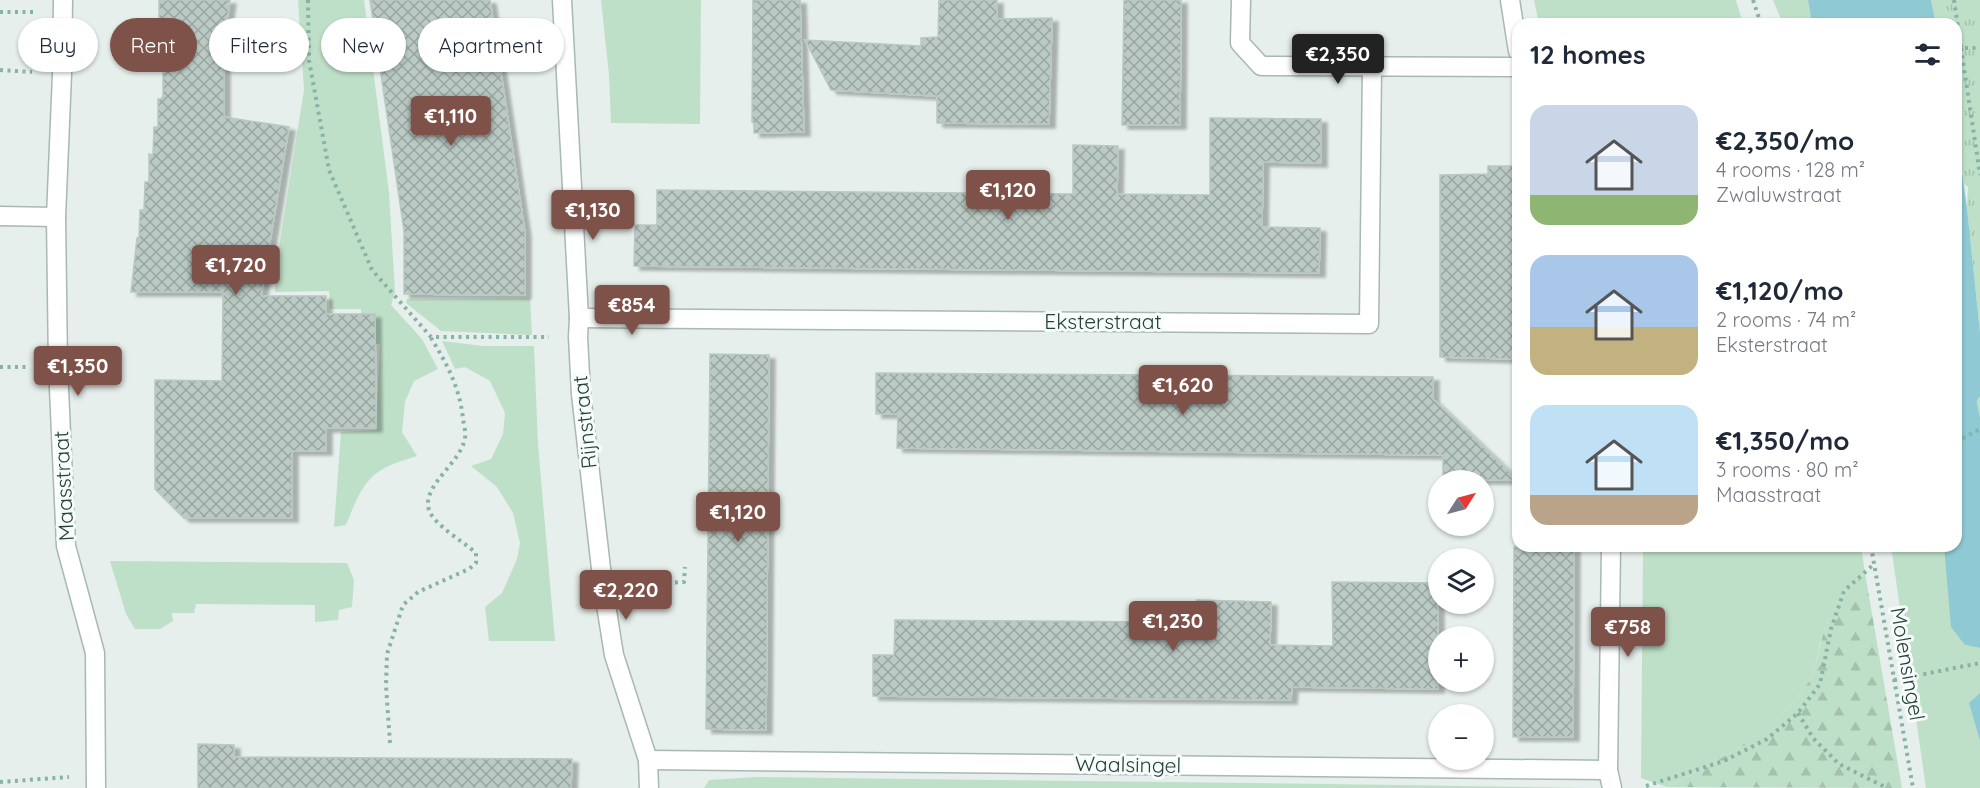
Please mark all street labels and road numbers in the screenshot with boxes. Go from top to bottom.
street label: Eksterstraat [1044,308,1162,334]
street label: Rijnstraat [566,374,602,470]
street label: Maasstraat [47,430,79,542]
street label: Molensingel [1885,605,1931,722]
street label: Waalsingel [1075,750,1181,778]

